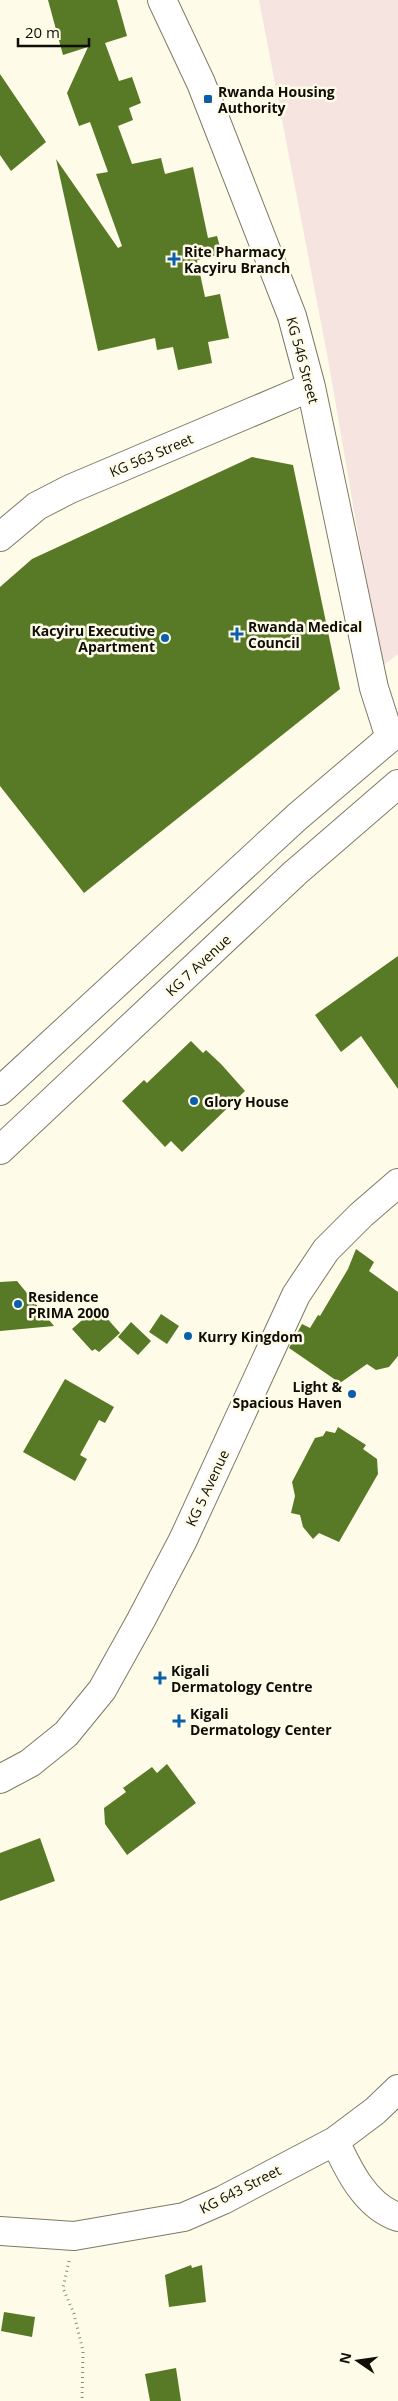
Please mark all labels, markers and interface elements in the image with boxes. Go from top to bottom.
scale bar [18,15,89,47]
text: 20 m [25,22,60,42]
place label: Rwanda Housing Authority [218,82,335,117]
marker: Rwanda Housing Authority [202,93,214,105]
place label: Rite Pharmacy Kacyiru Branch [184,242,290,277]
marker: Rite Pharmacy Kacyiru Branch [168,253,180,265]
street label: KG 546 Street [282,314,324,406]
street label: KG 563 Street [106,429,196,481]
place label: Rwanda Medical Council [248,617,362,652]
place label: Kacyiru Executive Apartment [31,621,155,656]
marker: Rwanda Medical Council [230,627,244,641]
marker: Kacyiru Executive Apartment [159,632,171,644]
street label: KG 7 Avenue [161,930,235,1000]
place label: Glory House [204,1092,289,1111]
marker: Glory House [188,1095,200,1107]
place label: Residence PRIMA 2000 [28,1287,109,1322]
marker: Residence PRIMA 2000 [12,1298,24,1310]
place label: Kurry Kingdom [198,1327,303,1346]
marker: Kurry Kingdom [182,1330,194,1342]
place label: Light & Spacious Haven [232,1377,342,1412]
marker: Light & Spacious Haven [346,1388,358,1400]
street label: KG 5 Avenue [181,1446,233,1530]
place label: Kigali Dermatology Centre [171,1661,313,1696]
marker: Kigali Dermatology Centre [153,1671,167,1685]
place label: Kigali Dermatology Center [190,1704,332,1739]
marker: Kigali Dermatology Center [172,1714,186,1728]
street label: KG 643 Street [196,2160,284,2218]
north arrow [333,2336,383,2386]
text: N [334,2350,355,2366]

